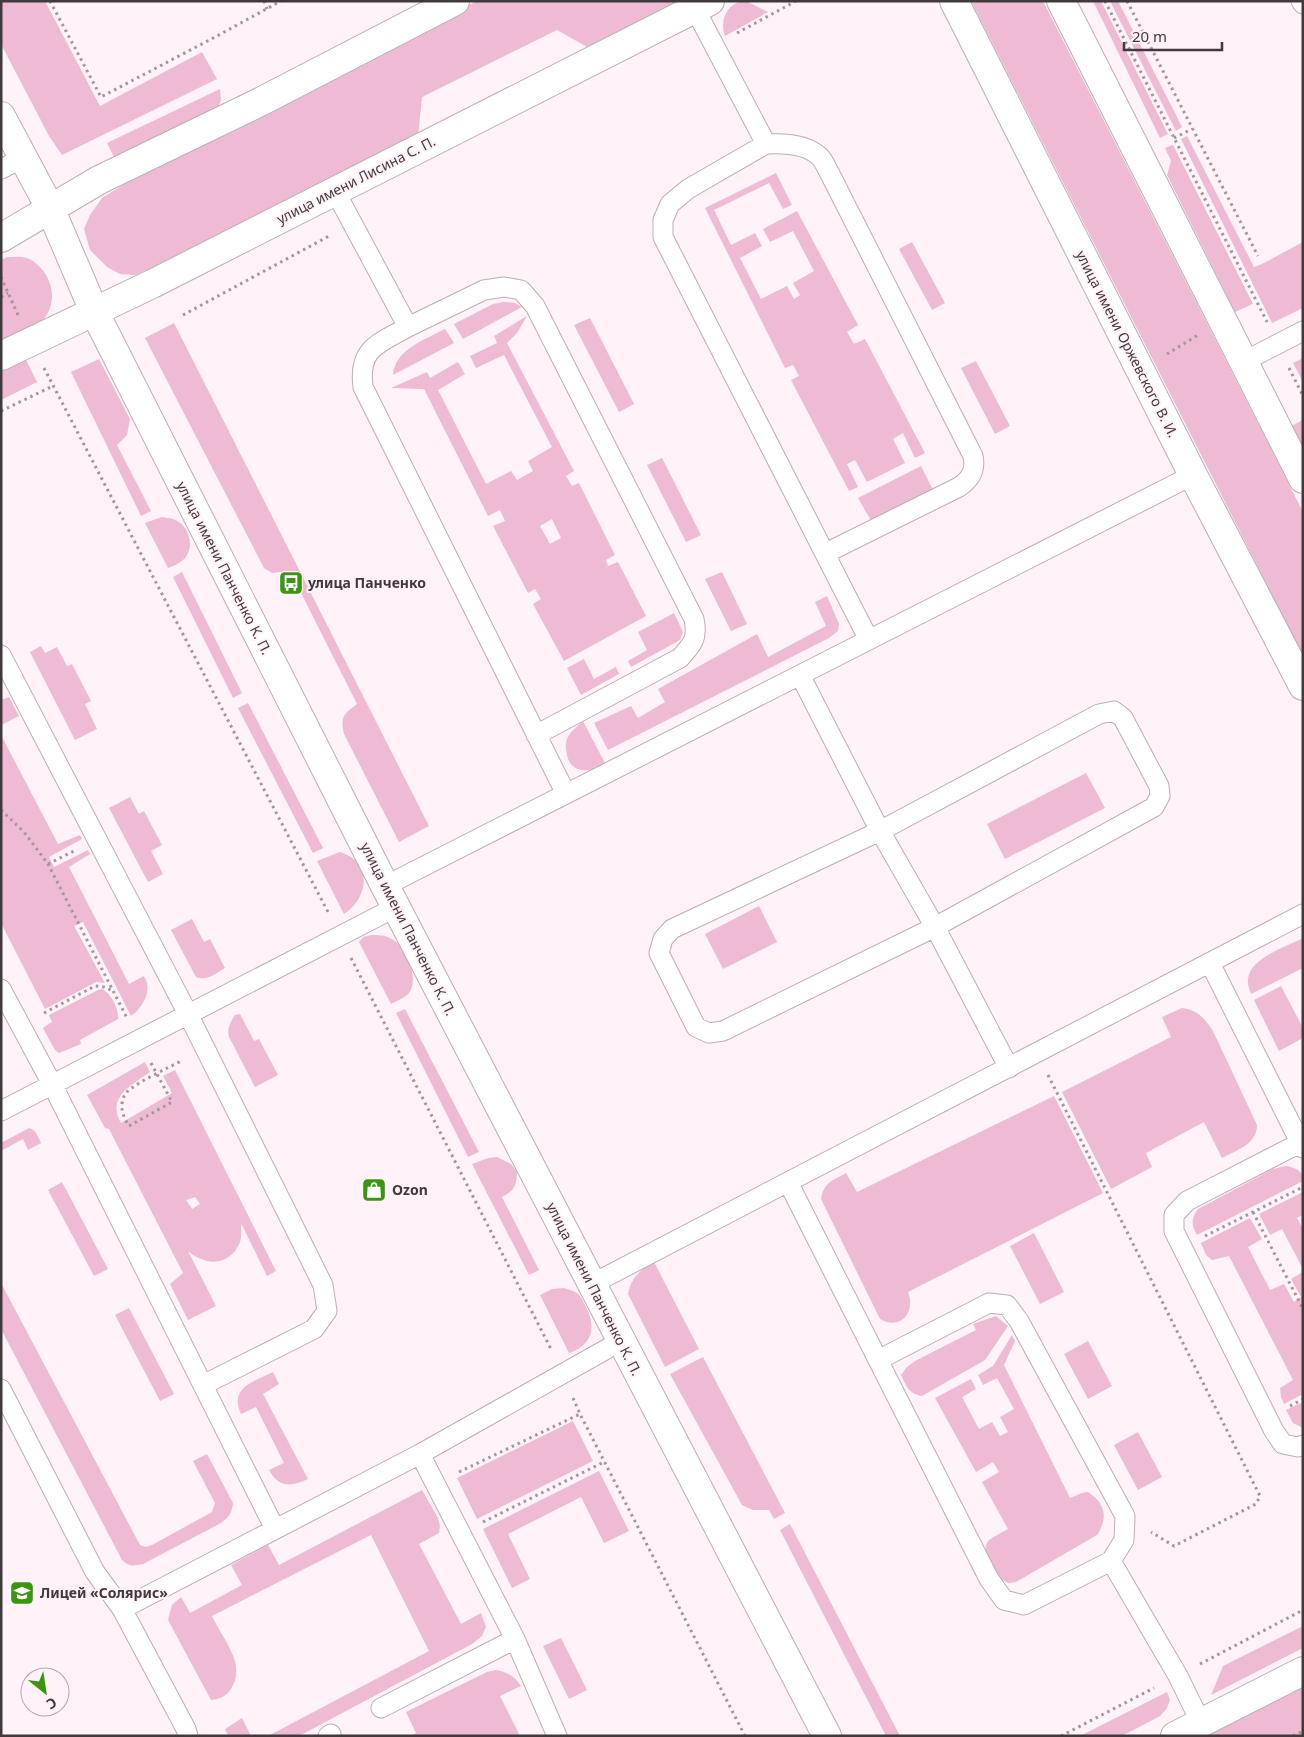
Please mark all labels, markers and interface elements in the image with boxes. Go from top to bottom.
scale bar [1124,20,1222,52]
text: 20 m [1132,26,1167,46]
street label: улица имени Лисина С. П. [273,131,438,228]
street label: улица имени Оржевского В. И. [1072,247,1183,440]
street label: улица имени Панченко К. П. [172,478,276,658]
bus stop icon: улица Панченко [278,570,304,596]
place label: улица Панченко [307,573,426,592]
street label: улица имени Панченко К. П. [356,839,460,1019]
shop icon: Ozon [361,1177,387,1203]
place label: Ozon [392,1180,428,1199]
street label: улица имени Панченко К. П. [542,1199,646,1379]
school or university icon: Лицей «Солярис» [9,1580,35,1606]
place label: Лицей «Солярис» [40,1583,168,1602]
north arrow [20,1667,70,1717]
text: С [43,1693,60,1714]

